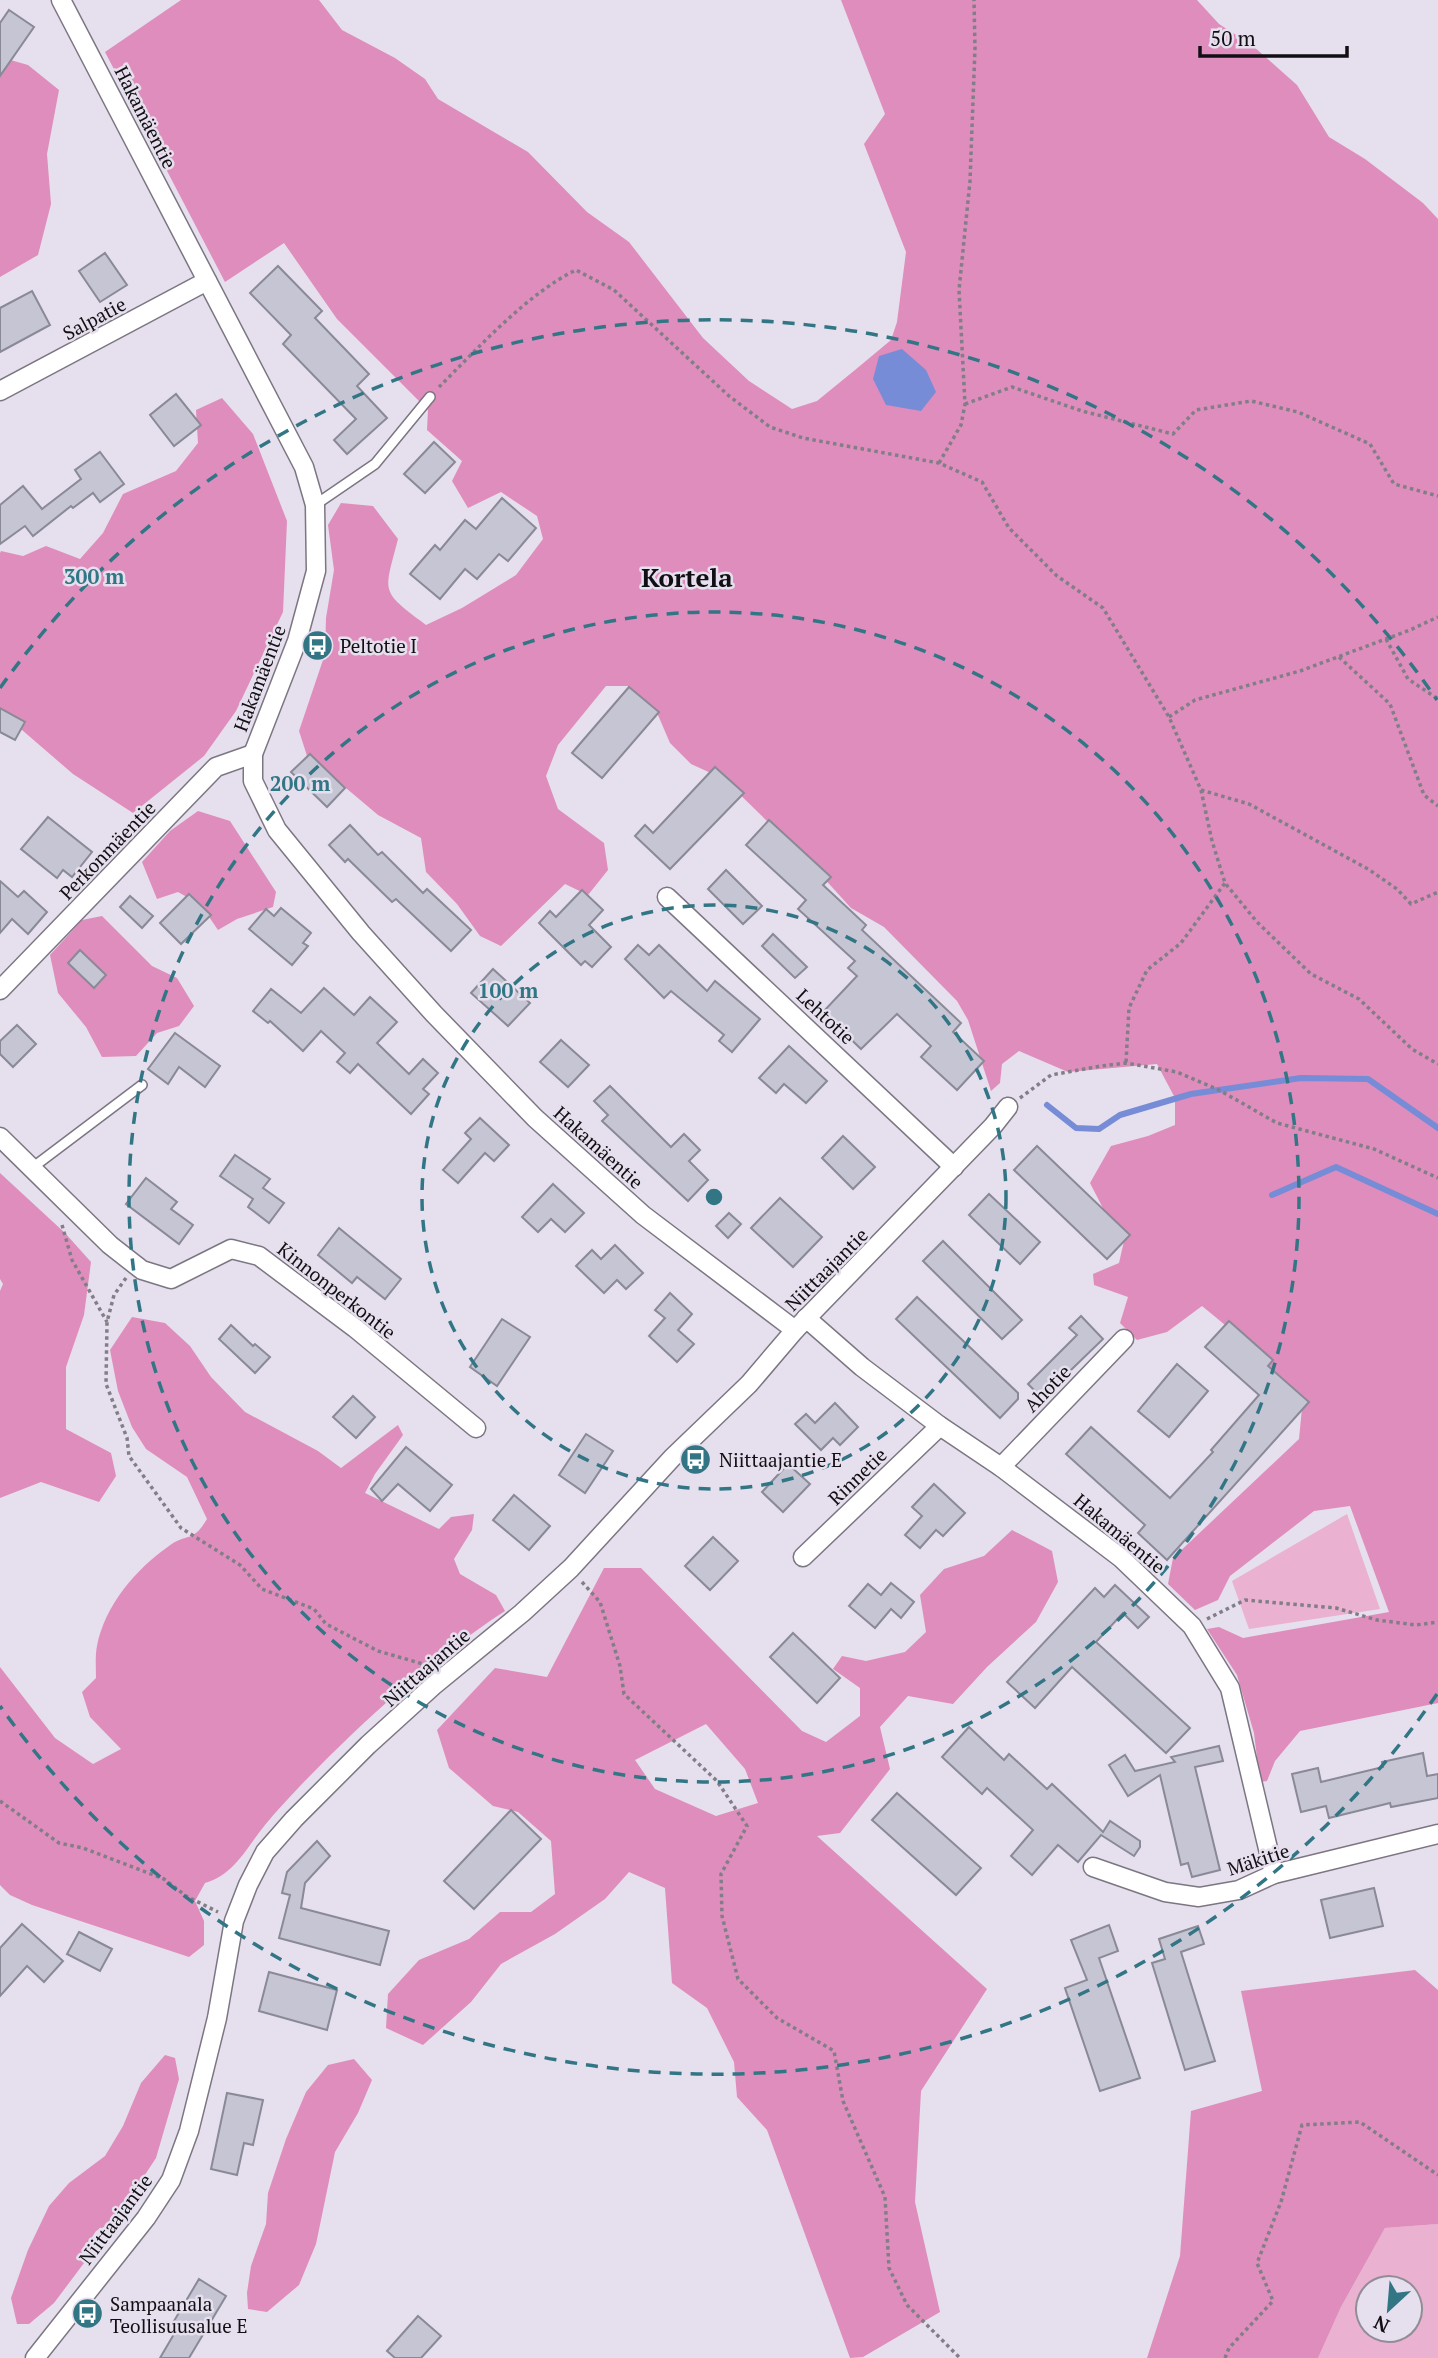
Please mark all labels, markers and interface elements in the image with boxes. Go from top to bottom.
scale bar [1200,14,1347,58]
text: 50 m [1210,24,1256,52]
street label: Hakamäentie [109,61,183,173]
street label: Salpatie [58,291,130,345]
district label: Kortela [641,560,733,594]
text: 300 m [64,562,125,590]
street label: Hakamäentie [227,621,291,735]
bus stop icon: Peltotie I [300,628,334,662]
place label: Peltotie I [340,633,417,658]
text: 200 m [270,769,331,797]
street label: Perkonmäentie [54,795,160,905]
text: 100 m [478,976,539,1004]
street label: Lehtotie [792,983,860,1049]
street label: Hakamäentie [549,1100,649,1194]
centre of rings [702,1185,726,1209]
street label: Niittaajantie [779,1222,873,1316]
street label: Kinnonperkontie [273,1236,401,1344]
street label: Ahotie [1018,1359,1076,1417]
bus stop icon: Niittaajantie E [679,1442,713,1476]
street label: Rinnetie [822,1442,892,1510]
place label: Niittaajantie E [719,1447,842,1472]
street label: Hakamäentie [1069,1487,1171,1579]
street label: Niittaajantie [377,1622,475,1712]
street label: Mäkitie [1224,1837,1292,1881]
street label: Niittaajantie [73,2169,157,2269]
north arrow [1354,2274,1424,2344]
place label: Sampaanala Teollisuusalue E [110,2291,248,2338]
bus stop icon: Sampaanala Teollisuusalue E [70,2297,104,2331]
text: N [1369,2310,1393,2339]

